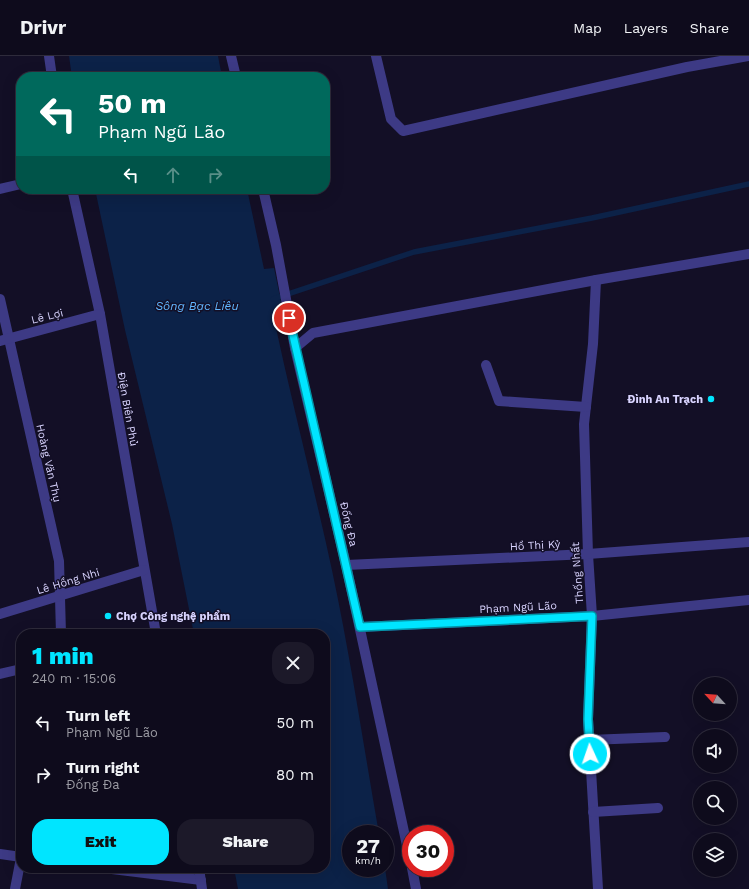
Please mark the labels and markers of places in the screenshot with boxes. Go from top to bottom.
pin [272,301,306,335]
place label: Đình An Trạch [627,393,703,406]
marker: Đình An Trạch [706,394,716,404]
place label: Chợ Công nghệ phẩm [116,610,230,623]
marker: Chợ Công nghệ phẩm [103,611,113,621]

